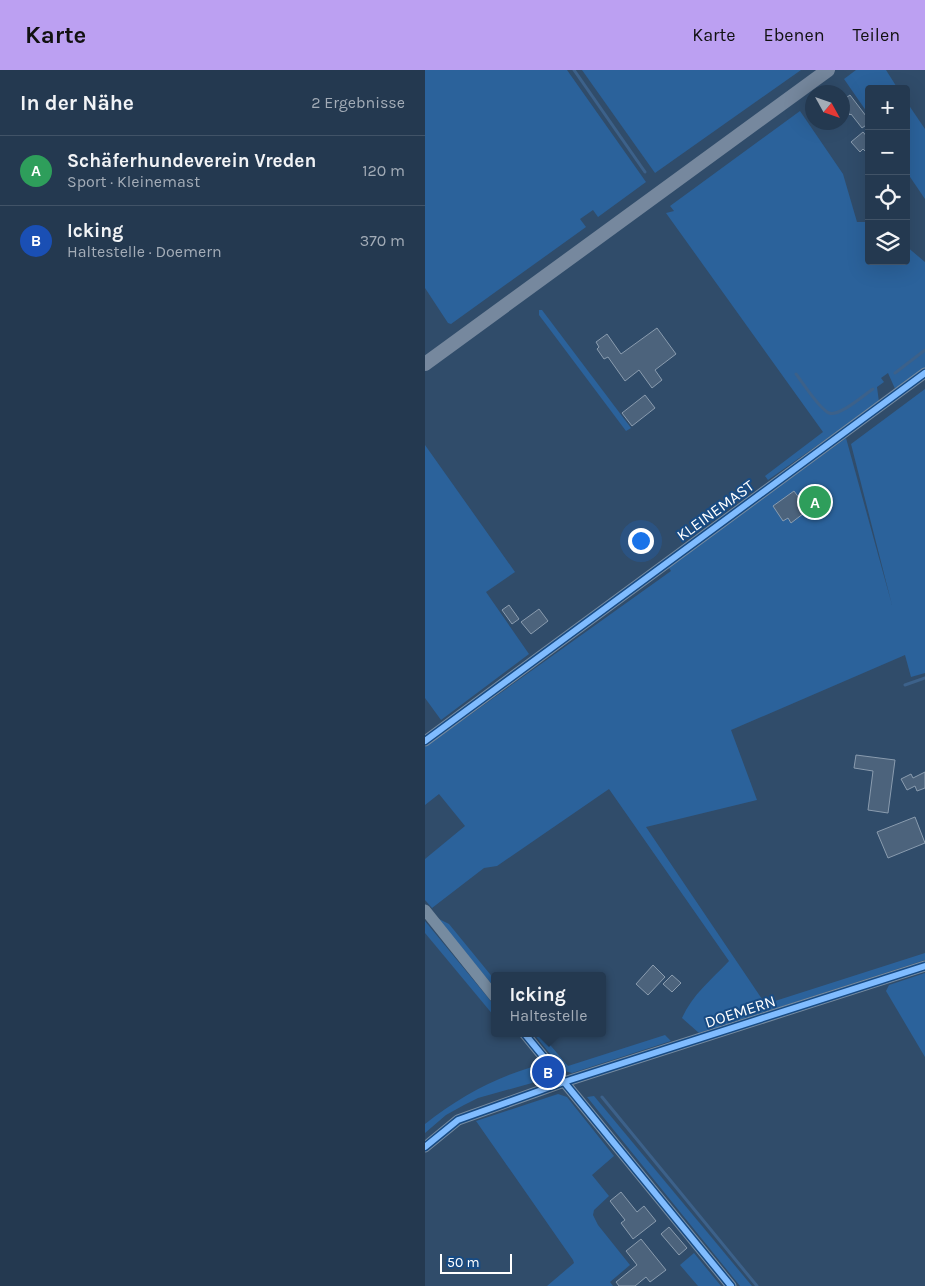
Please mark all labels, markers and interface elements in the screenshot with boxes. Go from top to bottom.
text: Karte [25,21,86,49]
text: Karte [692,24,736,46]
text: Ebenen [764,24,825,46]
text: Teilen [853,24,900,46]
north arrow [805,85,850,130]
map controls [865,85,910,265]
button: + [865,85,910,130]
text: In der Nähe [20,91,134,115]
text: 2 Ergebnisse [311,93,405,112]
button: − [865,130,910,175]
text: Schäferhundeverein Vreden [67,150,316,172]
text: A [31,161,41,180]
text: 120 m [362,161,405,180]
text: Sport · Kleinemast [67,172,200,191]
button: locate [865,175,910,220]
text: Icking [67,220,123,242]
button: layers [865,220,910,265]
text: B [31,231,41,250]
text: 370 m [360,231,405,250]
text: Haltestelle · Doemern [67,242,222,261]
street label: KLEINEMAST [673,476,758,545]
pin: A [799,483,831,521]
your location [628,528,654,554]
popup [491,972,606,1037]
text: Icking [509,984,566,1006]
street label: DOEMERN [702,991,778,1032]
text: Haltestelle [509,1006,588,1025]
pin: B [532,1053,564,1091]
scale bar [440,1251,513,1274]
text: 50 m [447,1254,480,1271]

